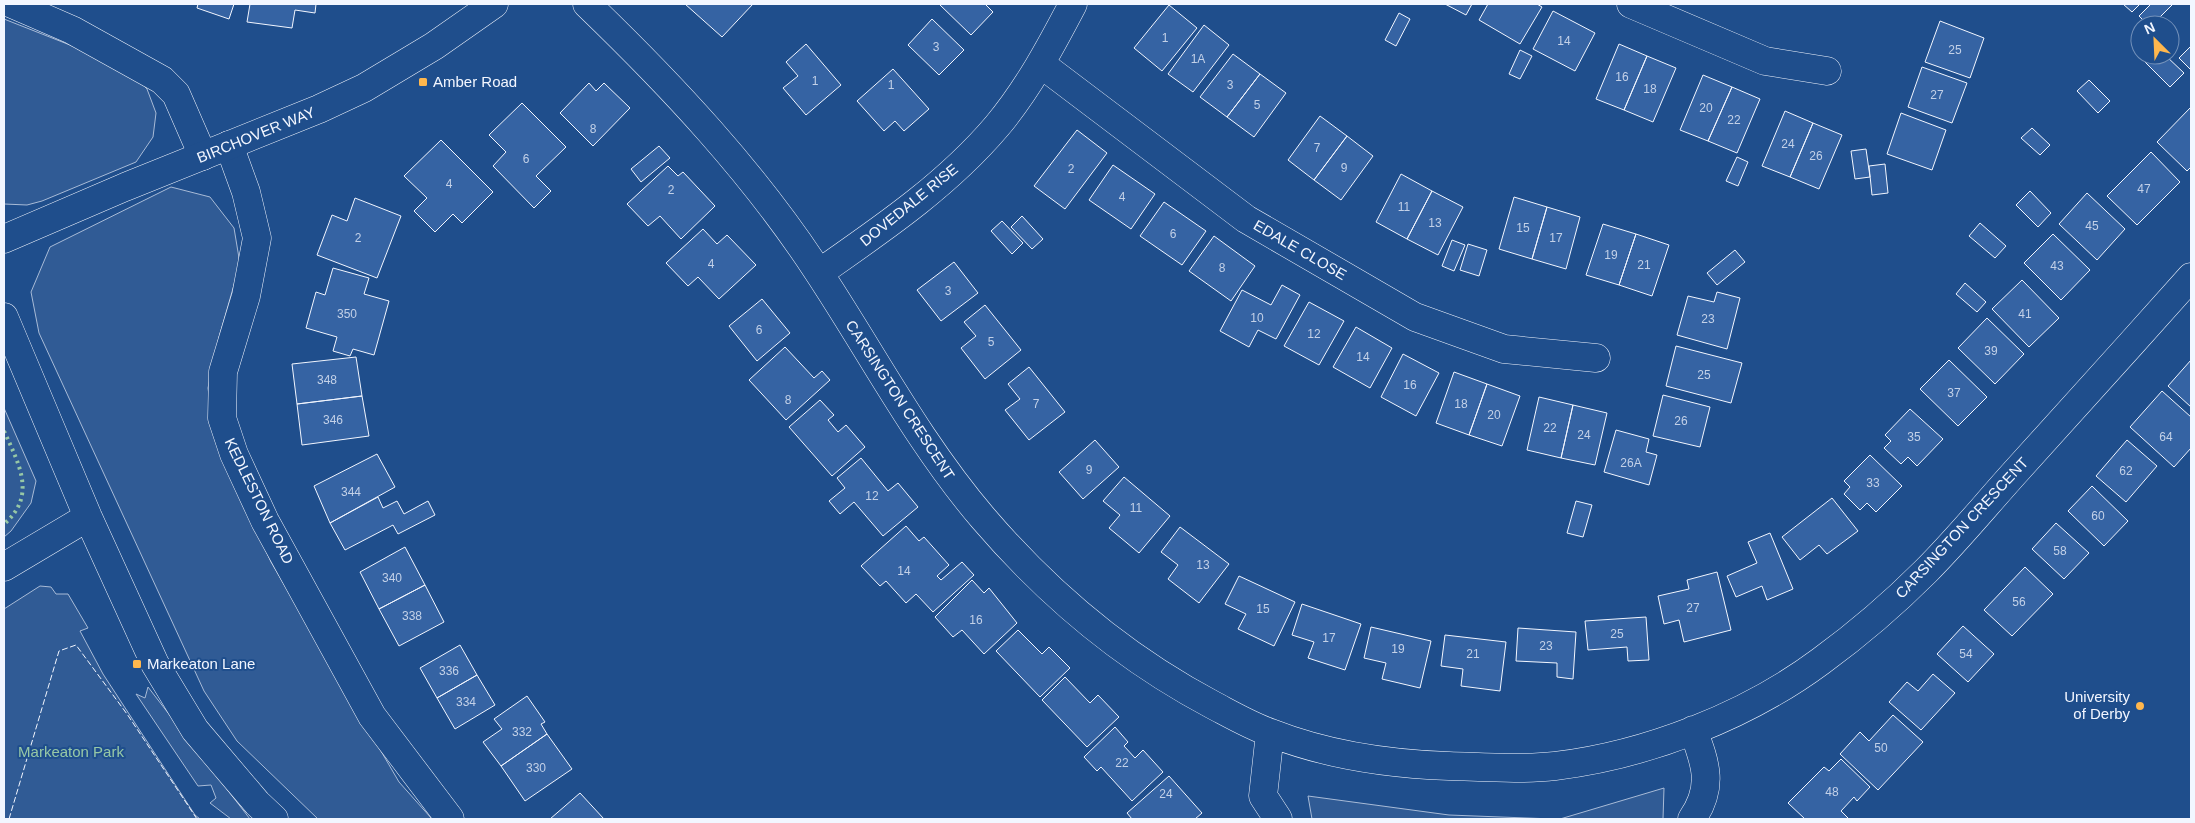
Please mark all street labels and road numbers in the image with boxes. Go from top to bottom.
street label: BIRCHOVER WAY [194,103,317,166]
street label: DOVEDALE RISE [856,160,961,249]
street label: EDALE CLOSE [1251,216,1350,283]
street label: CARSINGTON CRESCENT [843,317,958,483]
street label: KEDLESTON ROAD [222,435,297,567]
street label: CARSINGTON CRESCENT [1892,454,2031,602]

